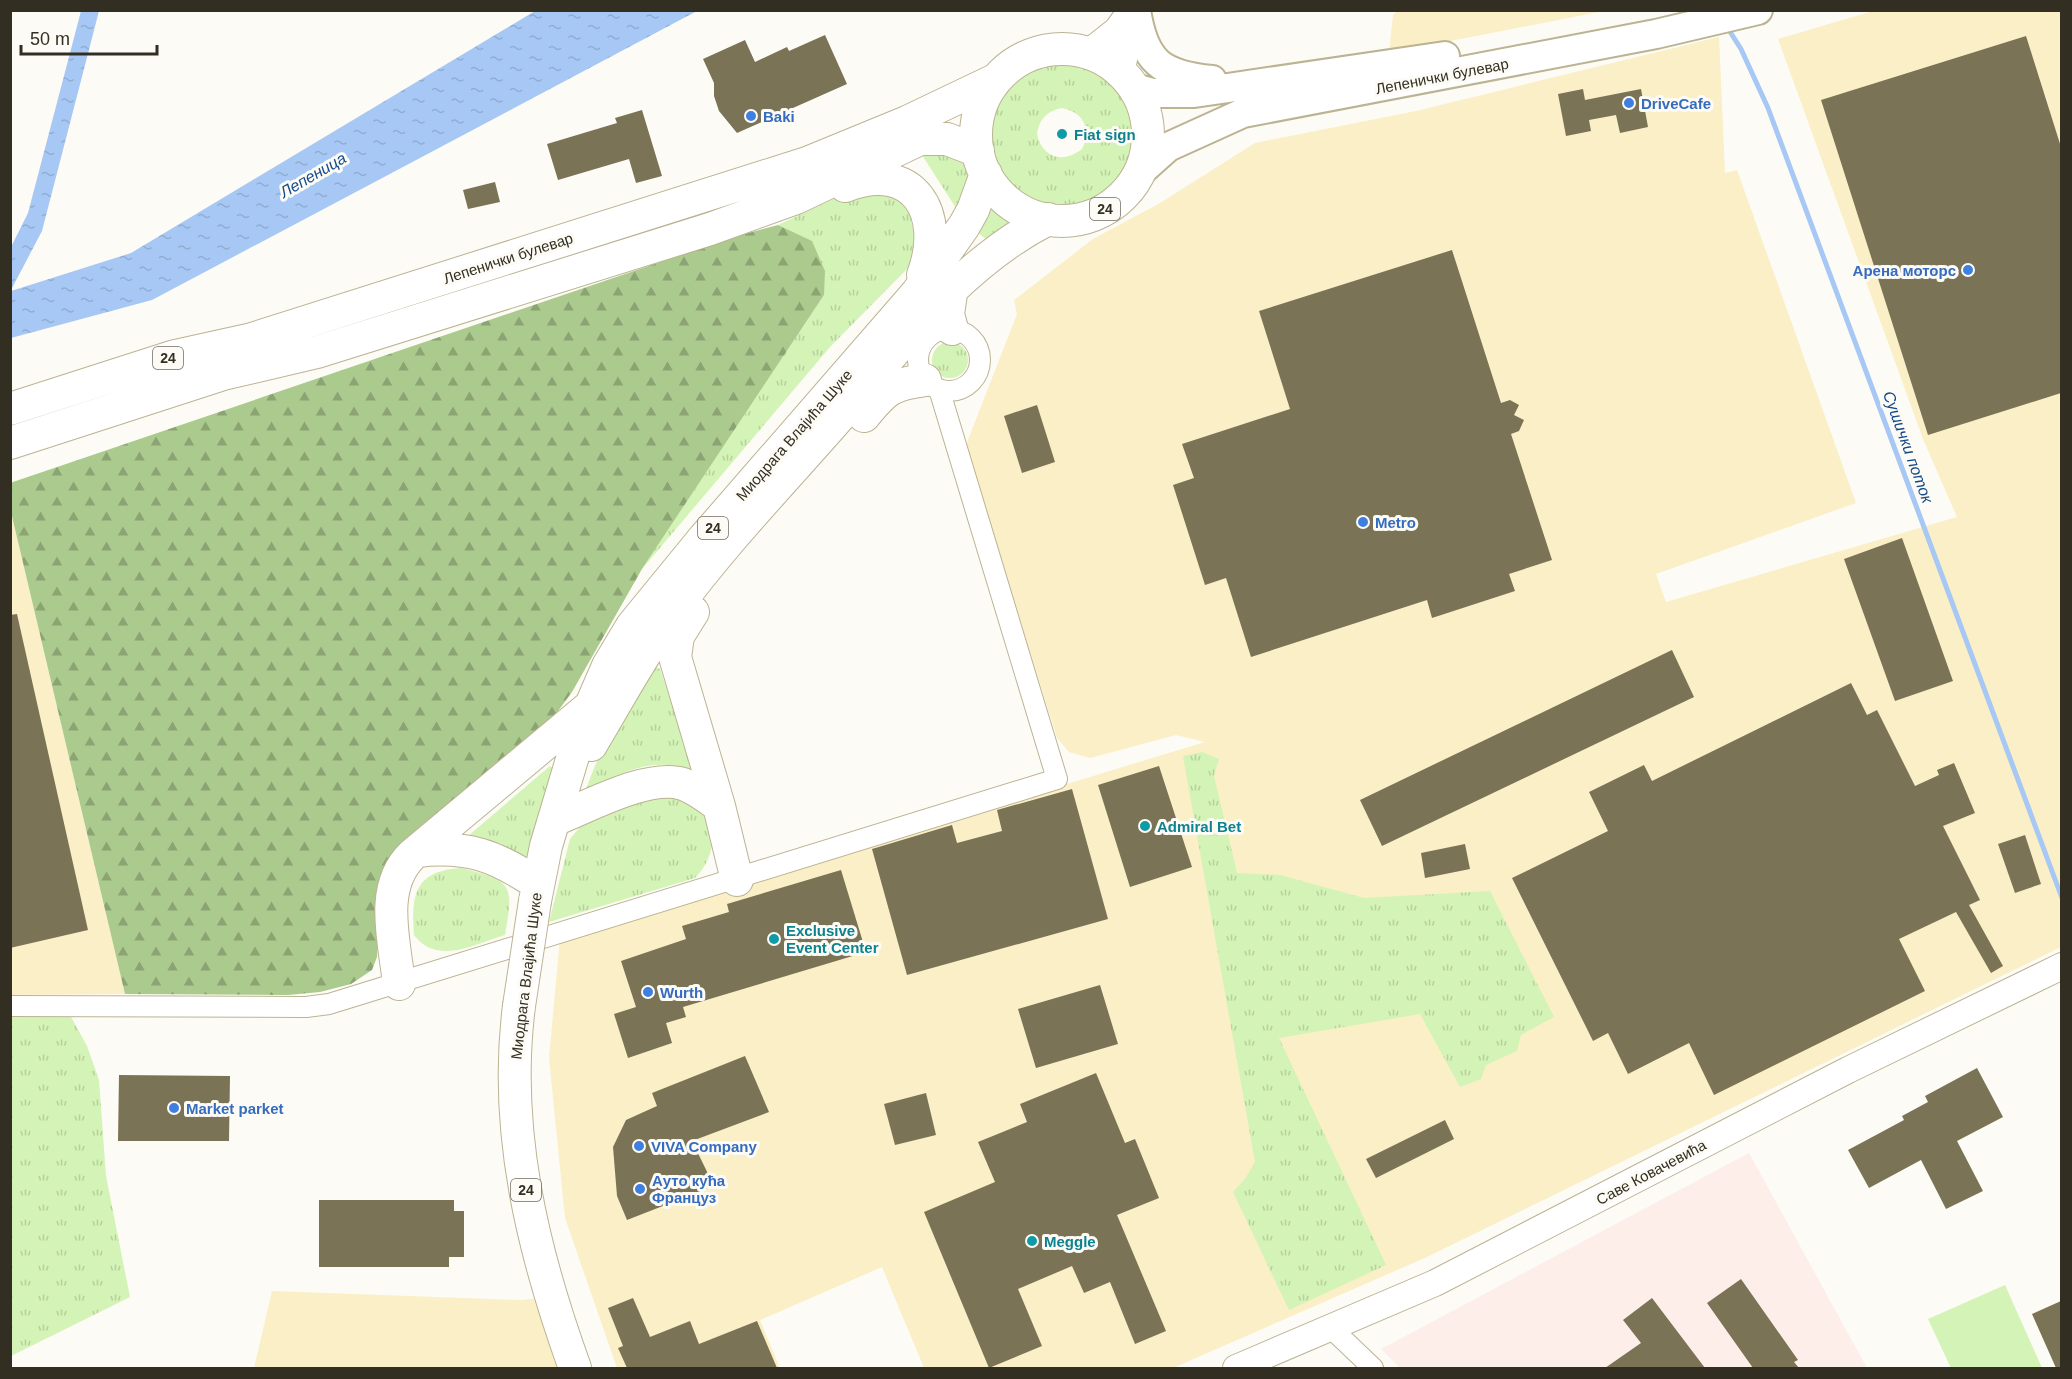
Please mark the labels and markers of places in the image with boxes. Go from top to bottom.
place label: DriveCafe [1641,95,1711,112]
marker: DriveCafe [1622,96,1636,110]
place label: Baki [763,108,795,125]
marker: Baki [744,109,758,123]
place label: Fiat sign [1074,126,1136,143]
marker: Fiat sign [1055,127,1069,141]
place label: Арена моторс [1853,262,1956,279]
marker: Арена моторс [1961,263,1975,277]
place label: Metro [1375,514,1416,531]
marker: Metro [1356,515,1370,529]
place label: Admiral Bet [1157,818,1241,835]
marker: Admiral Bet [1138,819,1152,833]
place label: Exclusive Event Center [786,922,879,956]
marker: Exclusive Event Center [767,932,781,946]
place label: Wurth [660,984,703,1001]
marker: Wurth [641,985,655,999]
place label: Market parket [186,1100,284,1117]
marker: Market parket [167,1101,181,1115]
place label: VIVA Company [651,1138,758,1155]
marker: VIVA Company [632,1139,646,1153]
place label: Ауто кућа Француз [652,1172,726,1206]
marker: Ауто кућа Француз [633,1182,647,1196]
place label: Meggle [1044,1233,1096,1250]
marker: Meggle [1025,1234,1039,1248]

